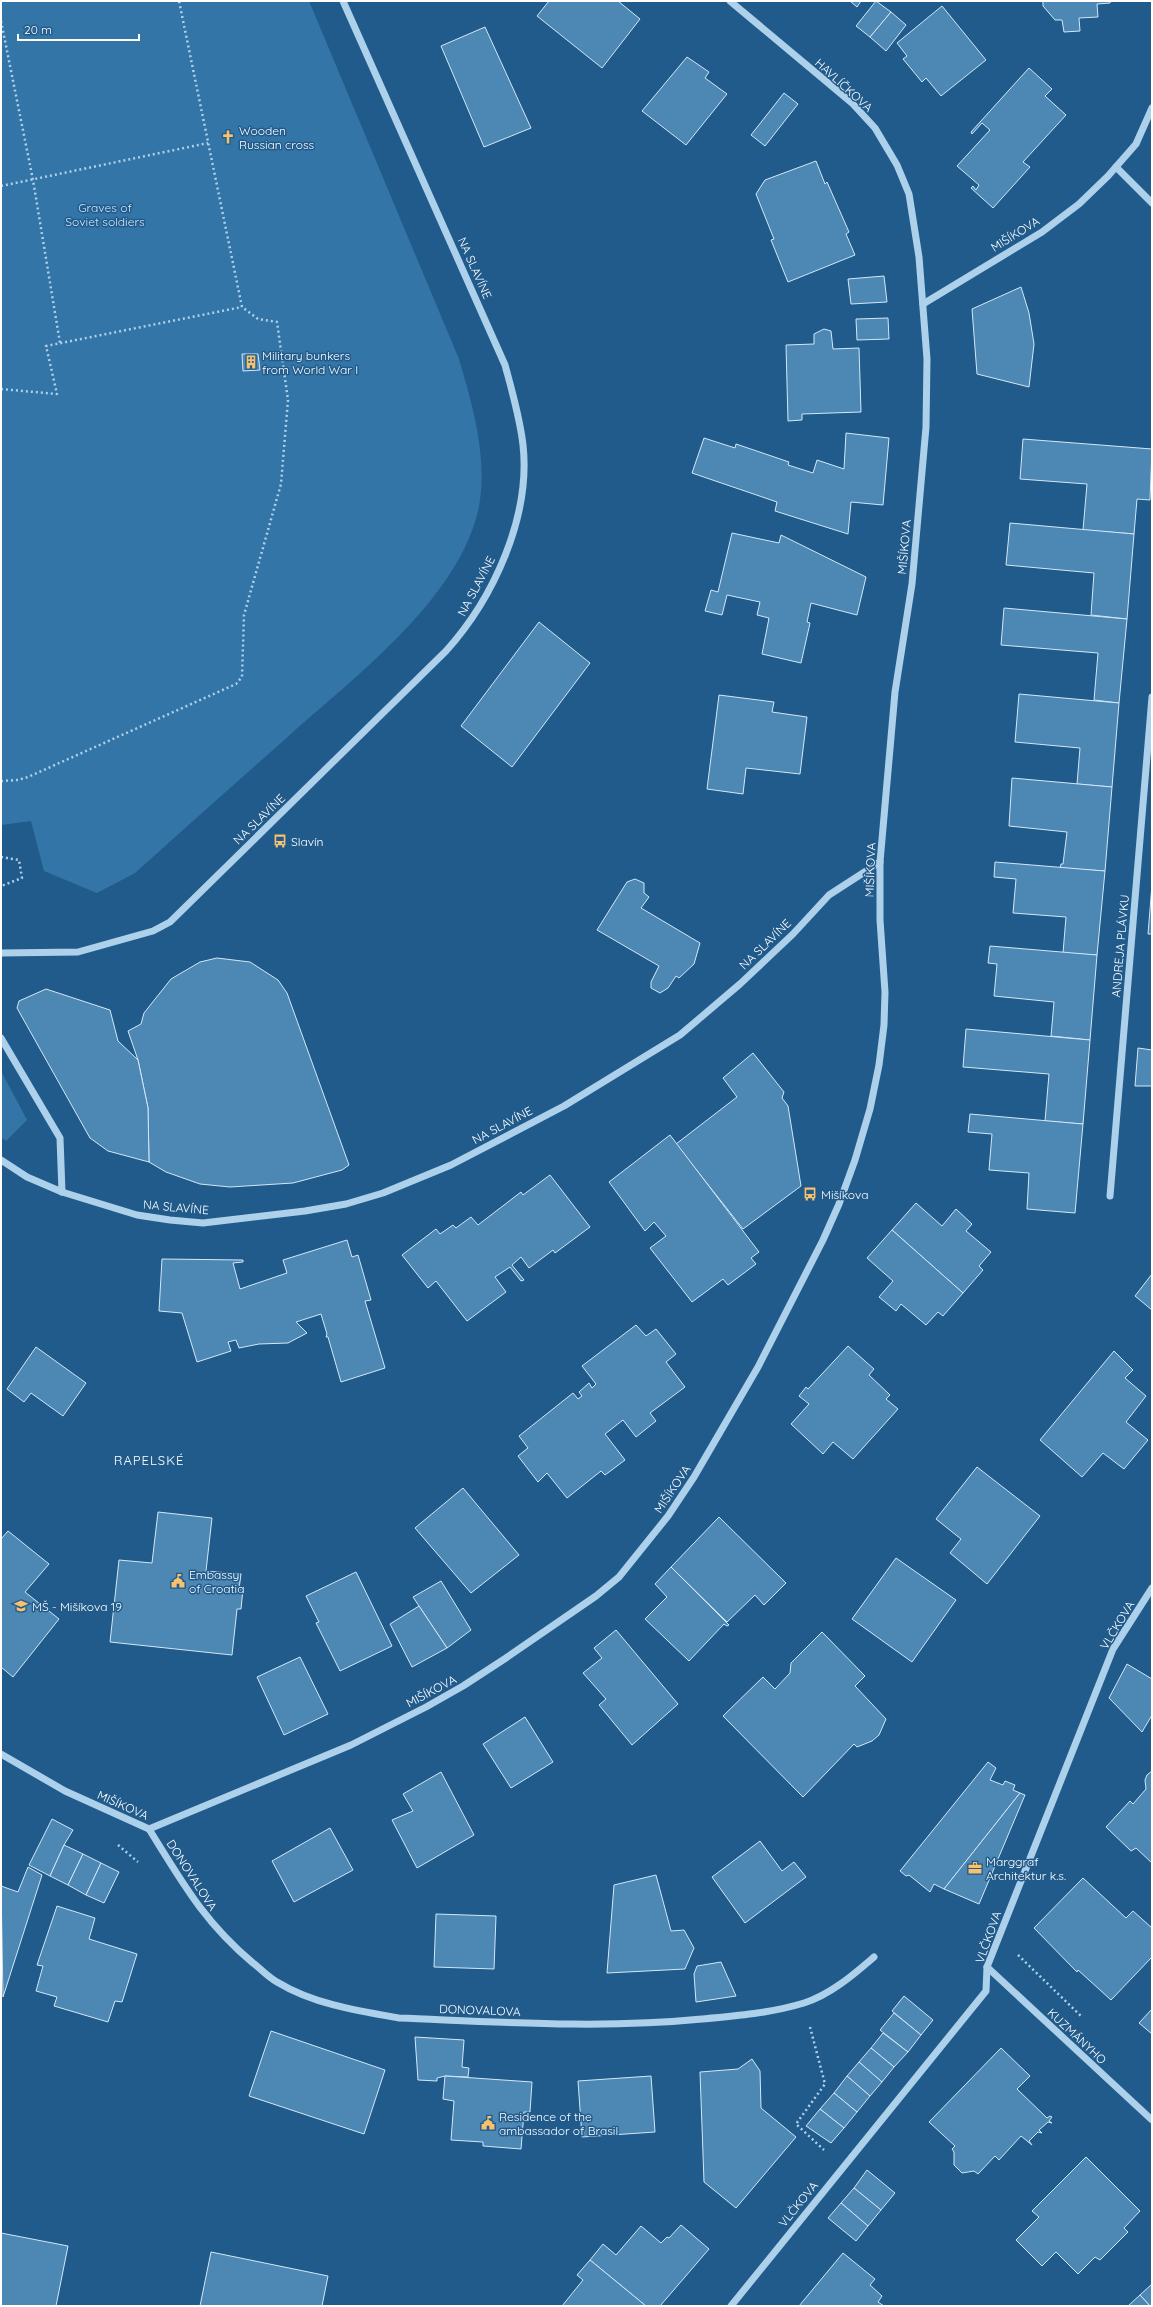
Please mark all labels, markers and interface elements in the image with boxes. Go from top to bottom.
scale bar [18,16,139,42]
text: 20 m [24,22,52,37]
street label: HAVLÍČKOVA [812,55,876,115]
place label: Wooden Russian cross [239,123,315,152]
church icon: Wooden Russian cross [220,129,236,145]
park label: Graves of Soviet soldiers [65,200,145,229]
street label: MIŠÍKOVA [988,213,1042,255]
street label: NA SLAVÍNE [455,235,495,301]
place label: Military bunkers from World War I [262,348,358,377]
building icon: Military bunkers from World War I [243,354,259,370]
street label: MIŠÍKOVA [894,519,914,575]
street label: NA SLAVÍNE [454,553,498,619]
street label: NA SLAVÍNE [230,791,288,847]
bus stop icon: Slavín [272,833,288,849]
place label: Slavín [291,834,323,849]
street label: MIŠÍKOVA [862,842,878,898]
street label: ANDREJA PLÁVKU [1108,894,1132,998]
street label: NA SLAVÍNE [736,916,794,972]
street label: NA SLAVÍNE [469,1103,535,1147]
bus stop icon: Mišíkova [802,1186,818,1202]
place label: Mišíkova [821,1187,869,1202]
street label: NA SLAVÍNE [142,1197,210,1217]
district label: RAPELSKÉ [114,1452,184,1468]
street label: MIŠÍKOVA [650,1462,694,1516]
place label: Embassy of Croatia [189,1567,244,1596]
public building icon: Embassy of Croatia [170,1573,186,1589]
school or university icon: MŠ - Mišíkova 19 [13,1598,29,1614]
street label: VLČKOVA [1097,1598,1138,1652]
place label: MŠ - Mišíkova 19 [32,1599,122,1614]
street label: MIŠÍKOVA [403,1671,459,1710]
street label: MIŠÍKOVA [95,1787,151,1823]
street label: DONOVALOVA [163,1837,221,1914]
place label: Marggraf Architektur k.s. [986,1854,1066,1883]
office icon: Marggraf Architektur k.s. [967,1860,983,1876]
street label: VLČKOVA [972,1909,1004,1965]
street label: DONOVALOVA [439,2001,521,2019]
street label: KUZMÁNYHO [1044,2005,1110,2067]
place label: Residence of the ambassador of Brasil [499,2109,618,2138]
public building icon: Residence of the ambassador of Brasil [480,2115,496,2131]
street label: VLČKOVA [775,2178,821,2230]

